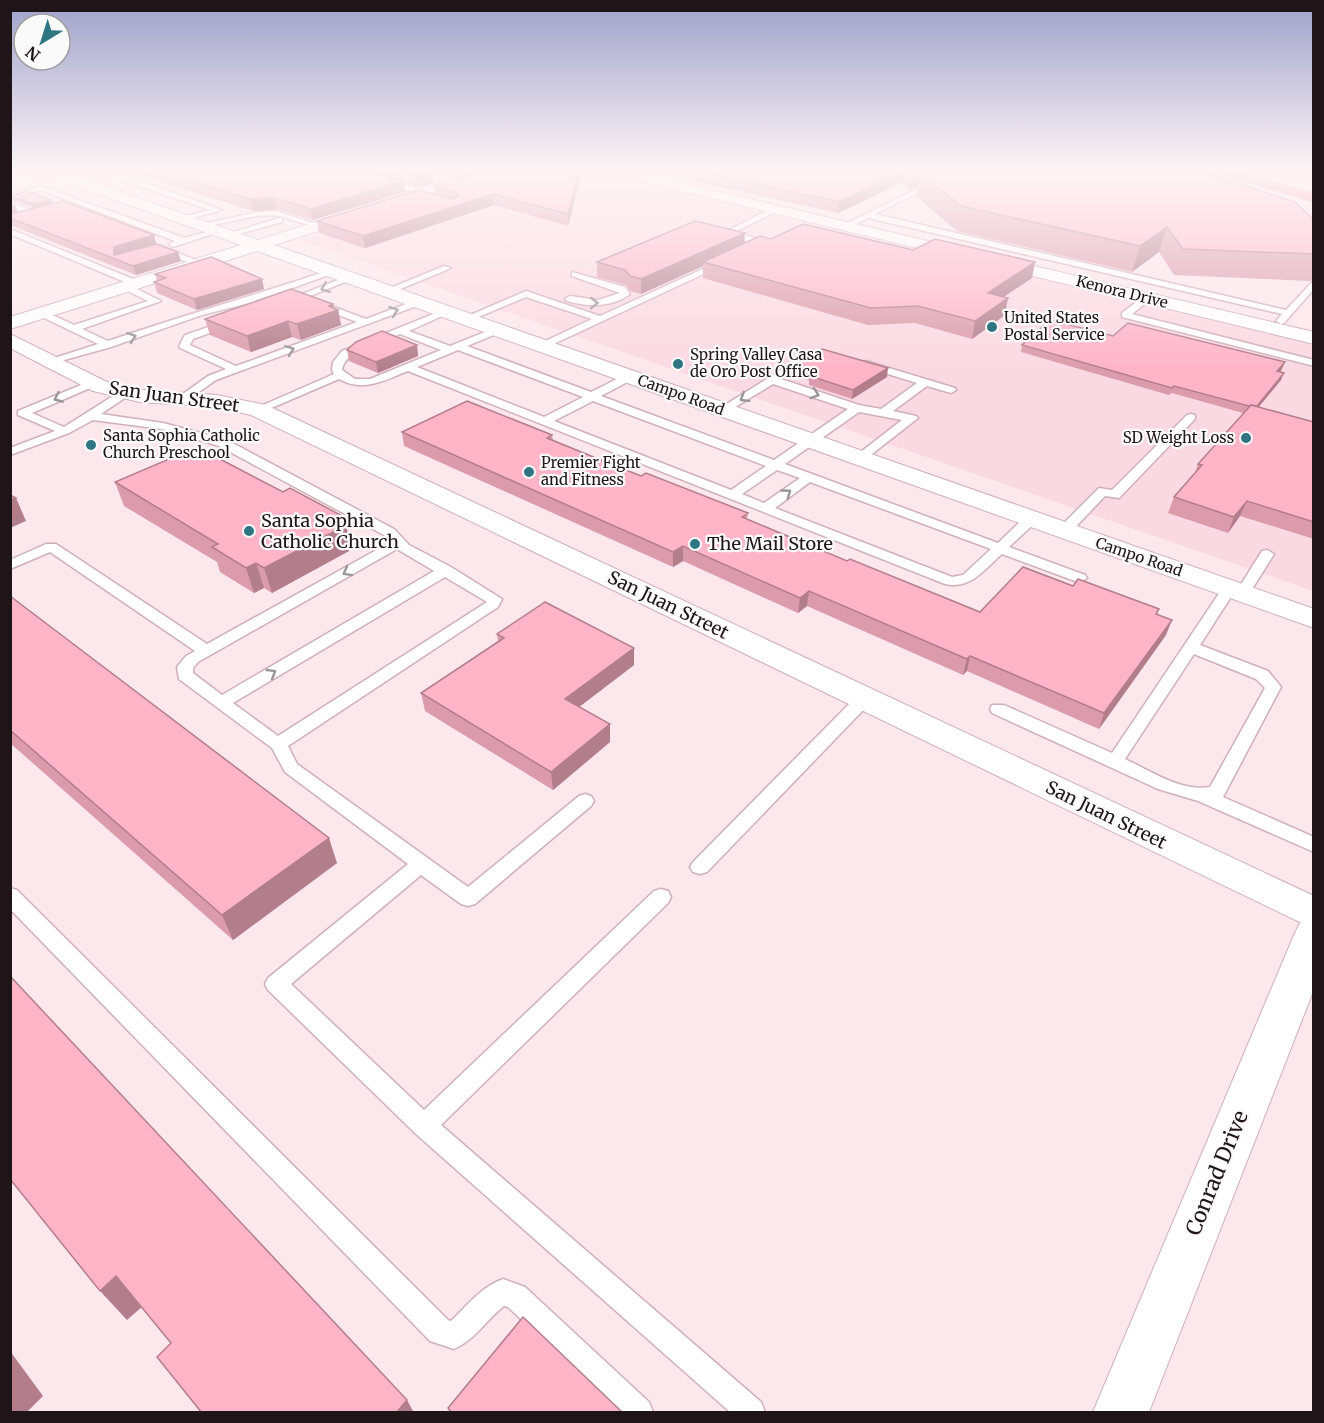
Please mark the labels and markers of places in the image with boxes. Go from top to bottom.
place label: United States Postal Service [1004,308,1105,344]
marker: United States Postal Service [985,320,999,334]
place label: Spring Valley Casa de Oro Post Office [690,345,822,381]
marker: Spring Valley Casa de Oro Post Office [671,357,685,371]
place label: Santa Sophia Catholic Church Preschool [103,426,260,462]
place label: SD Weight Loss [1123,428,1234,447]
marker: SD Weight Loss [1239,431,1253,445]
marker: Santa Sophia Catholic Church Preschool [84,438,98,452]
place label: Premier Fight and Fitness [541,453,641,489]
marker: Premier Fight and Fitness [522,465,536,479]
place label: Santa Sophia Catholic Church [261,509,399,553]
marker: Santa Sophia Catholic Church [242,524,256,538]
place label: The Mail Store [707,532,833,555]
marker: The Mail Store [688,537,702,551]

